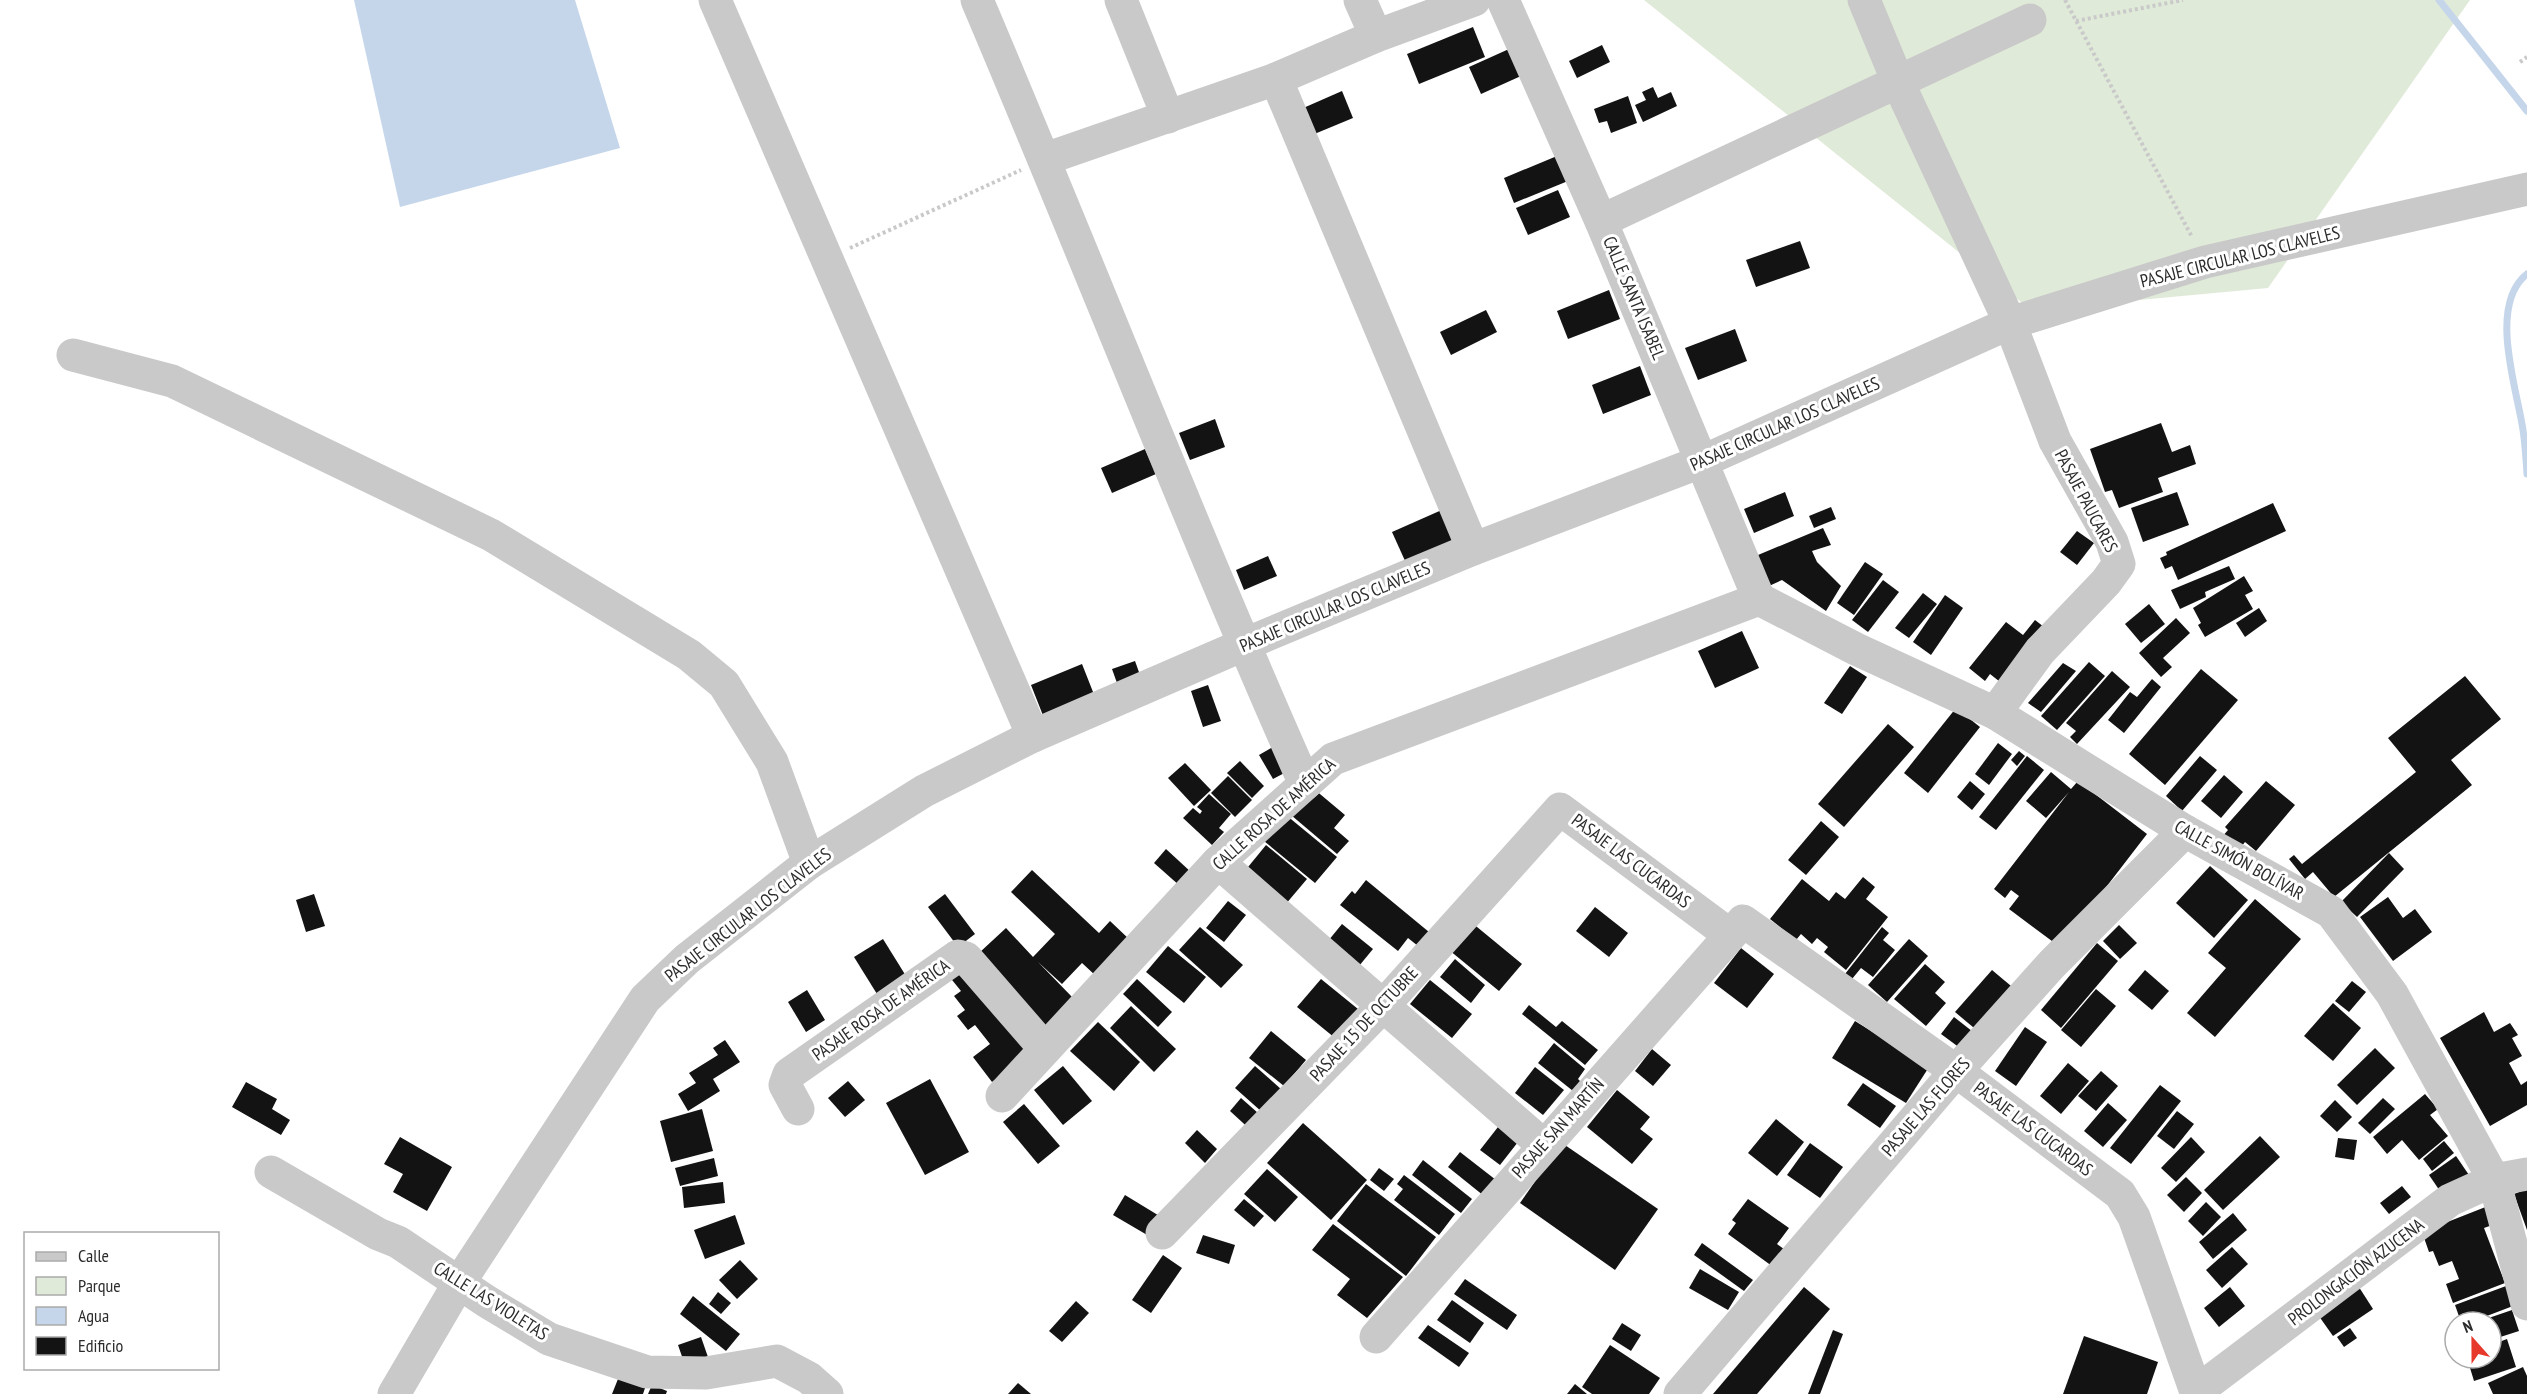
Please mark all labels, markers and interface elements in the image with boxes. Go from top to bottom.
street label: PASAJE CIRCULAR LOS CLAVELES [2138,220,2342,292]
street label: CALLE SANTA ISABEL [1598,233,1671,363]
street label: PASAJE CIRCULAR LOS CLAVELES [1687,371,1883,476]
street label: PASAJE PAUCARES [2050,445,2123,556]
street label: PASAJE CIRCULAR LOS CLAVELES [1236,556,1434,657]
street label: CALLE ROSA DE AMÉRICA [1207,752,1340,875]
street label: PASAJE LAS CUCARDAS [1567,808,1696,913]
street label: CALLE SIMÓN BOLÍVAR [2171,815,2308,905]
street label: PASAJE CIRCULAR LOS CLAVELES [660,842,836,987]
street label: PASAJE ROSA DE AMÉRICA [808,953,954,1066]
street label: PASAJE 15 DE OCTUBRE [1305,961,1423,1086]
street label: PASAJE LAS FLORES [1877,1052,1975,1161]
street label: PASAJE SAN MARTÍN [1507,1073,1609,1183]
street label: PASAJE LAS CUCARDAS [1969,1076,2098,1181]
street label: PROLONGACIÓN AZUCENA [2283,1213,2429,1330]
legend [24,1232,219,1370]
text: Calle [78,1244,109,1267]
street label: CALLE LAS VIOLETAS [430,1256,553,1345]
text: Parque [78,1274,121,1297]
text: Agua [78,1304,109,1327]
north arrow [2443,1310,2503,1370]
text: N [2460,1315,2475,1337]
text: Edificio [78,1334,124,1357]

